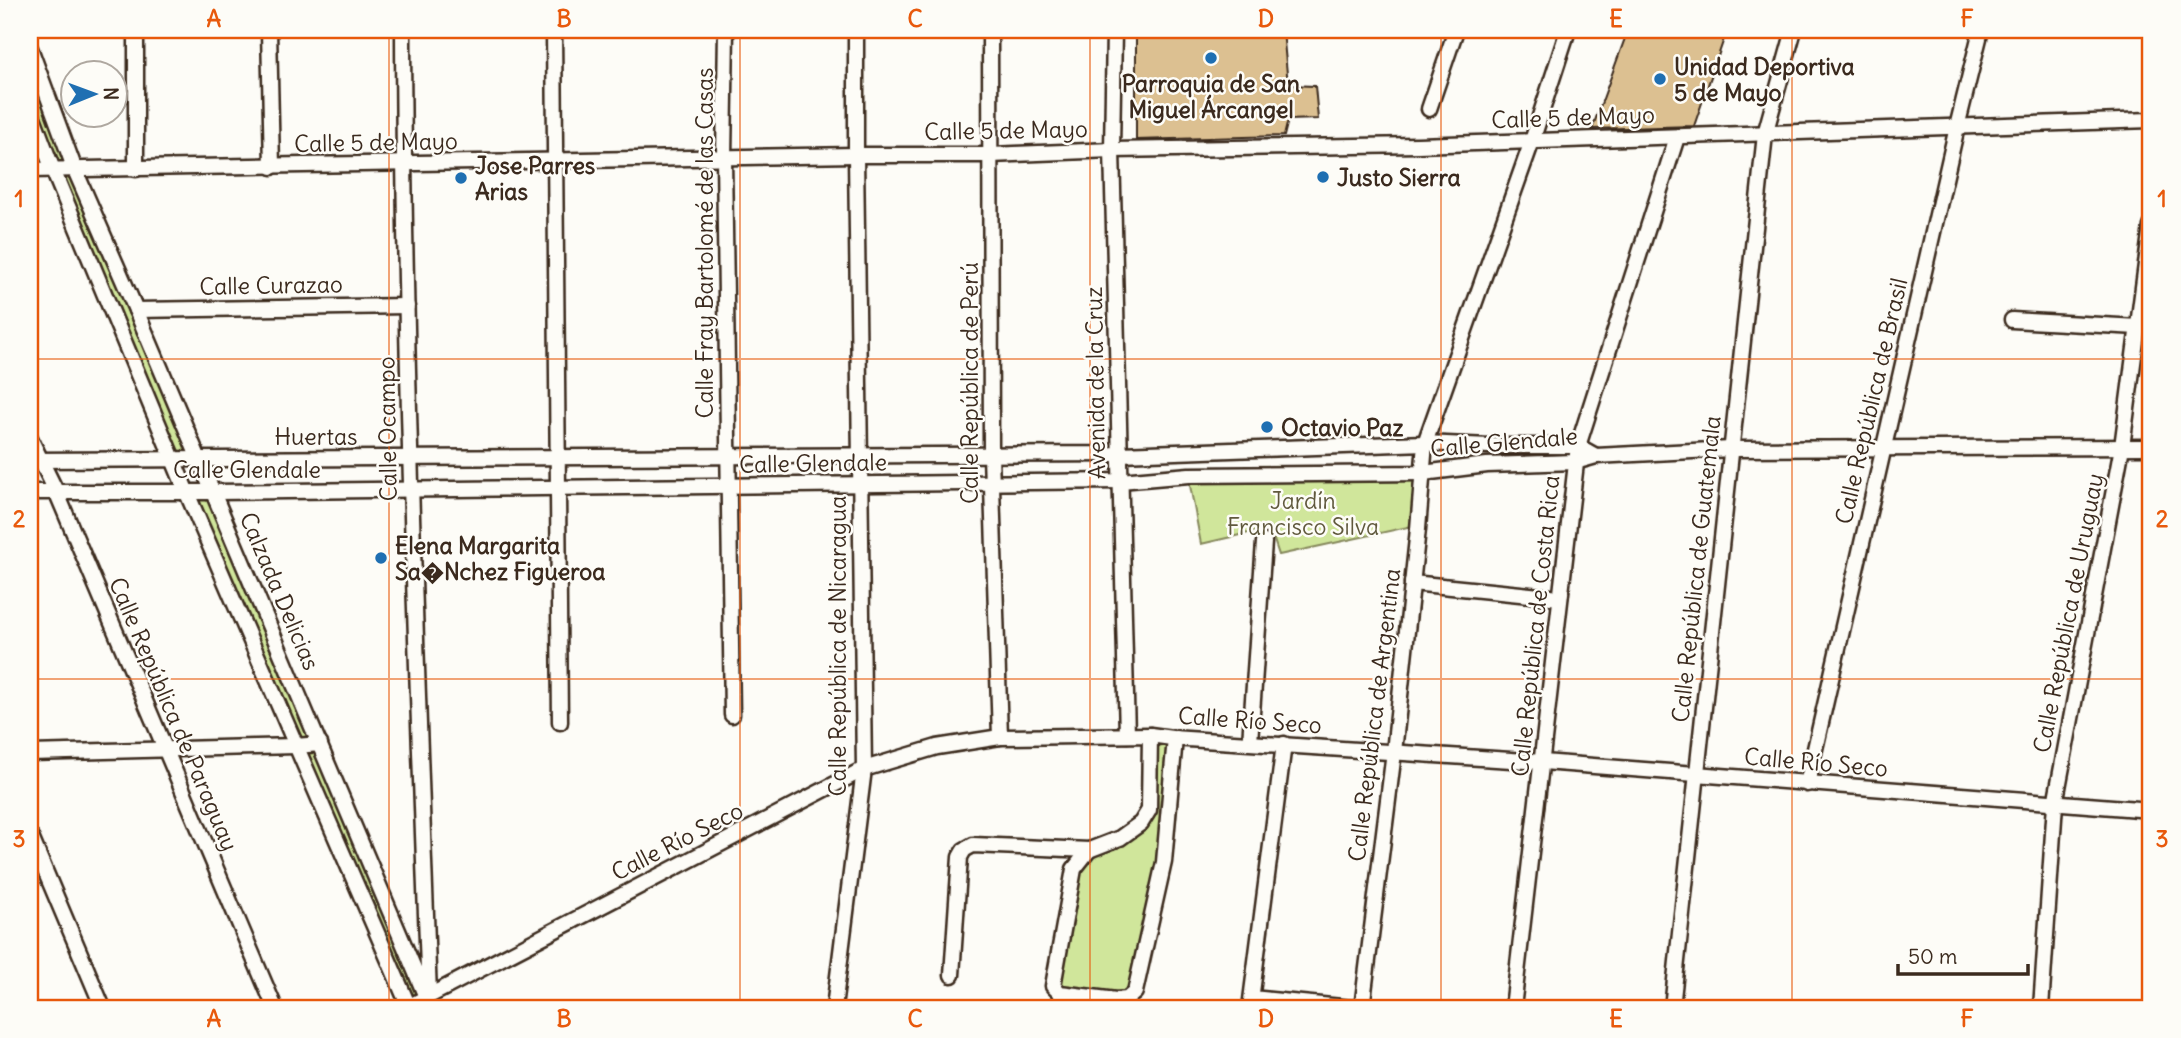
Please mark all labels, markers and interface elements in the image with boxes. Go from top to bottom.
text: A [207,4,222,33]
text: B [556,4,572,33]
text: C [907,4,923,33]
text: D [1258,4,1274,33]
text: E [1609,4,1623,33]
text: F [1960,4,1974,33]
marker: Parroquia de San Miguel Árcangel [1203,50,1219,66]
place label: Unidad Deportiva 5 de Mayo [1674,52,1855,107]
north arrow [60,60,130,130]
street label: Calle Fray Bartolomé de las Casas [690,67,719,419]
place label: Parroquia de San Miguel Árcangel [1122,69,1300,124]
marker: Unidad Deportiva 5 de Mayo [1652,71,1668,87]
text: N [99,87,123,100]
street label: Calle 5 de Mayo [1491,100,1655,134]
street label: Calle 5 de Mayo [924,114,1088,146]
street label: Calle 5 de Mayo [294,126,458,158]
place label: Jose Parres Arias [475,151,595,206]
place label: Justo Sierra [1337,163,1461,192]
marker: Justo Sierra [1315,169,1331,185]
marker: Jose Parres Arias [453,170,469,186]
text: 1 [14,184,24,213]
text: 1 [2157,184,2167,213]
street label: Calle República de Perú [955,262,984,504]
street label: Calle Curazao [199,269,343,301]
street label: Calle República de Brasil [1829,275,1913,527]
street label: Avenida de la Cruz [1079,286,1111,480]
street label: Calle Ocampo [371,356,403,502]
place label: Octavio Paz [1281,413,1404,442]
street label: Calle República de Guatemala [1665,414,1727,724]
marker: Octavio Paz [1259,419,1275,435]
street label: Calle Glendale [1429,421,1579,463]
street label: Huertas [275,422,357,451]
street label: Calle Glendale [739,447,887,479]
street label: Calle Glendale [173,455,321,484]
street label: Calle República de Uruguay [2027,471,2109,755]
street label: Calle República de Costa Rica [1505,474,1565,778]
park label: Jardín Francisco Silva [1227,486,1379,541]
street label: Calle República de Nicaragua [823,496,852,796]
text: 2 [13,504,26,533]
text: 2 [2156,504,2169,533]
street label: Calzada Delicias [234,508,326,674]
place label: Elena Margarita Sa�Nchez Figueroa [395,531,605,586]
marker: Elena Margarita Sa�Nchez Figueroa [373,550,389,566]
street label: Calle República de Argentina [1342,567,1406,863]
street label: Calle República de Paraguay [103,573,245,855]
street label: Calle Río Seco [1177,701,1323,739]
street label: Calle Río Seco [1743,741,1889,783]
street label: Calle Río Seco [606,795,748,887]
text: 3 [12,824,26,853]
text: 3 [2155,824,2169,853]
scale bar [1898,933,2027,977]
text: 50 m [1908,943,1957,970]
text: A [207,1004,222,1033]
text: B [556,1004,572,1033]
text: C [907,1004,923,1033]
text: D [1258,1004,1274,1033]
text: E [1609,1004,1623,1033]
text: F [1960,1004,1974,1033]

